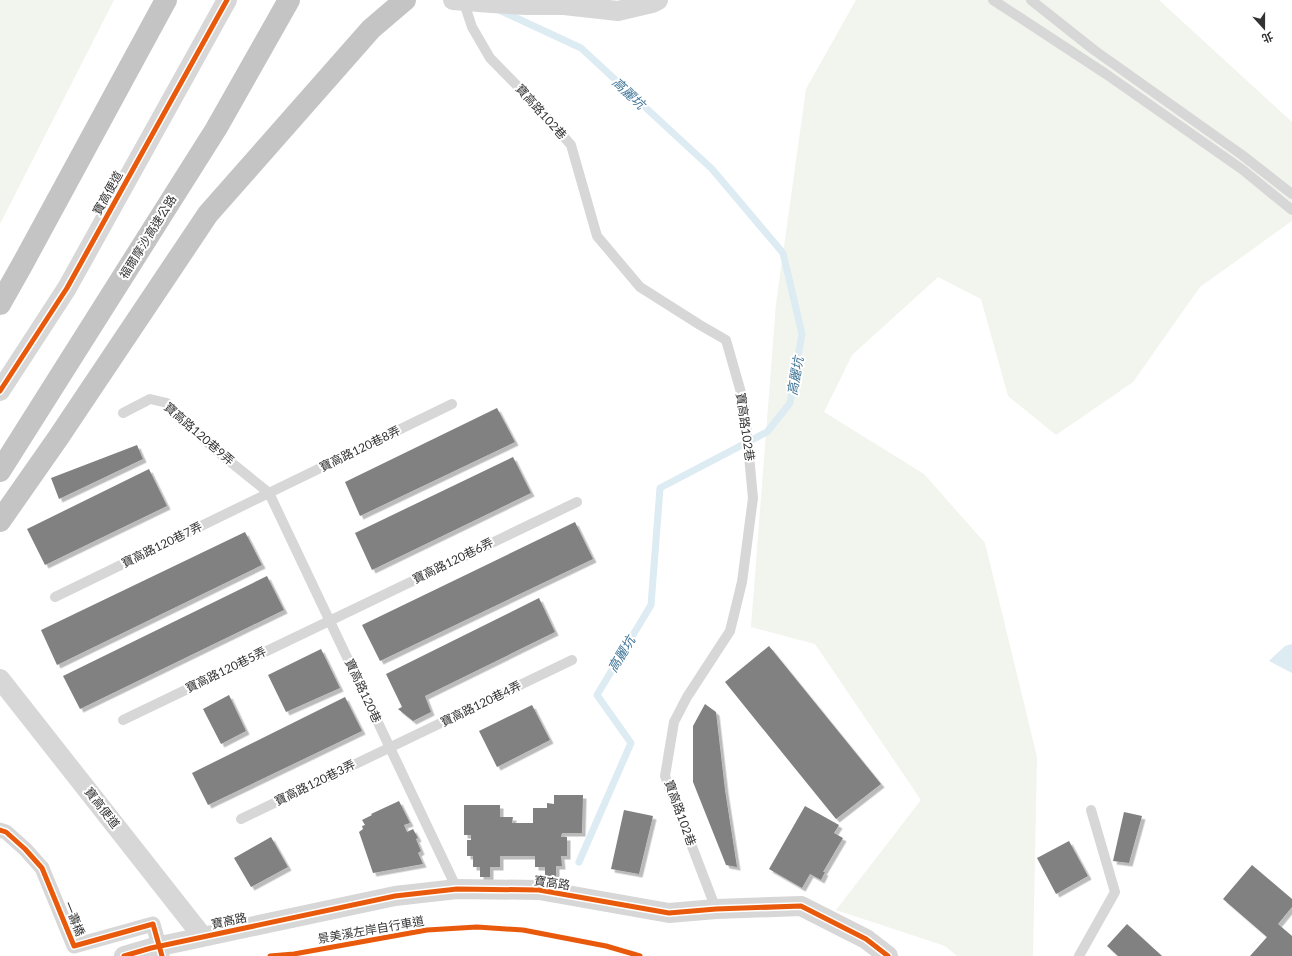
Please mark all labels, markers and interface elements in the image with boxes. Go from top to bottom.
north arrow [1244,8,1284,48]
text: 北 [1260,30,1275,46]
water label: 高麗坑 [609,74,650,114]
street label: 寶高路102巷 [513,81,570,142]
street label: 寶高便道 [89,168,126,217]
street label: 福爾摩沙高速公路 [116,192,179,281]
water label: 高麗坑 [784,353,807,397]
street label: 寶高路102巷 [733,392,758,462]
street label: 寶高路120巷9弄 [161,399,237,468]
street label: 寶高路120巷8弄 [317,423,403,475]
street label: 寶高路120巷7弄 [119,519,205,571]
street label: 寶高路120巷6弄 [410,535,496,587]
water label: 高麗坑 [604,631,639,675]
street label: 寶高路120巷5弄 [183,644,269,696]
street label: 寶高路120巷 [342,656,385,725]
street label: 寶高路120巷4弄 [438,678,524,730]
street label: 寶高路120巷3弄 [272,757,358,809]
street label: 寶高路102巷 [662,778,699,848]
street label: 寶高便道 [82,784,123,831]
street label: 寶高路 [533,873,571,892]
street label: 一壽橋 [61,899,88,938]
street label: 寶高路 [210,909,248,932]
street label: 景美溪左岸自行車道 [316,913,425,946]

